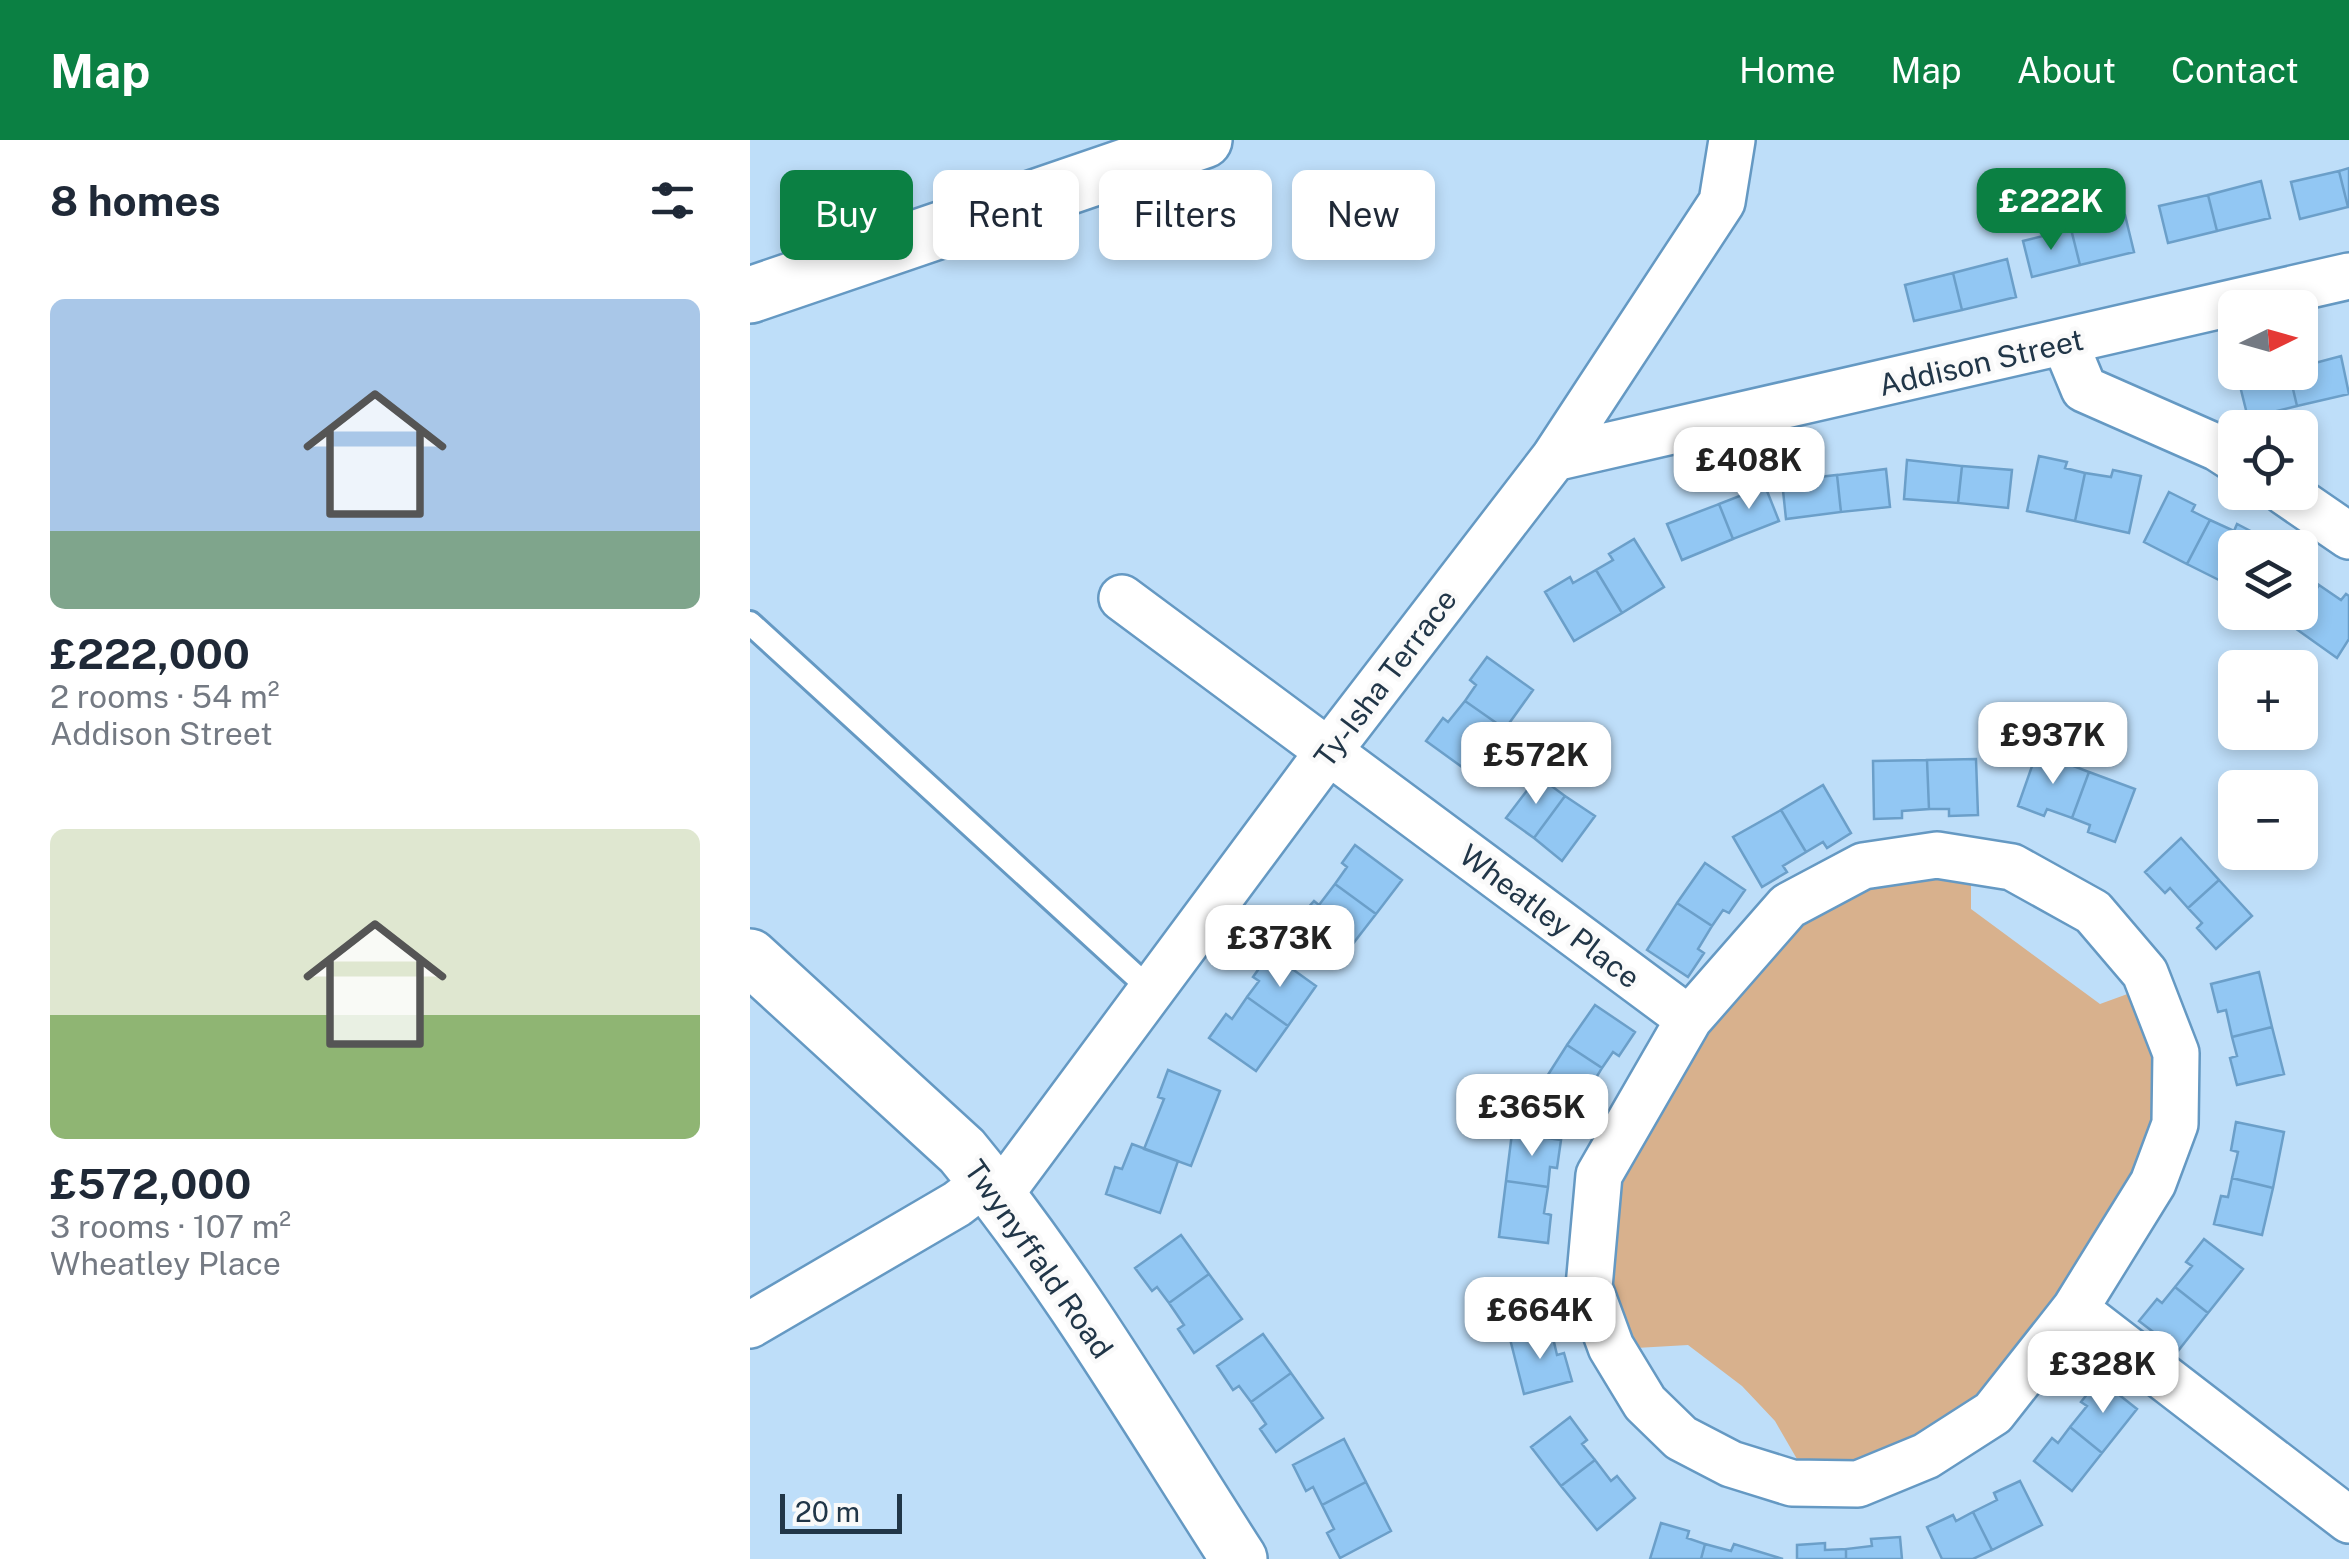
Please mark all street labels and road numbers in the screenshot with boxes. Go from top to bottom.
street label: Addison Street [1875,321,2087,403]
street label: Ty-Isha Terrace [1306,582,1464,774]
street label: Wheatley Place [1453,836,1647,996]
street label: Twynyffald Road [957,1153,1121,1365]

